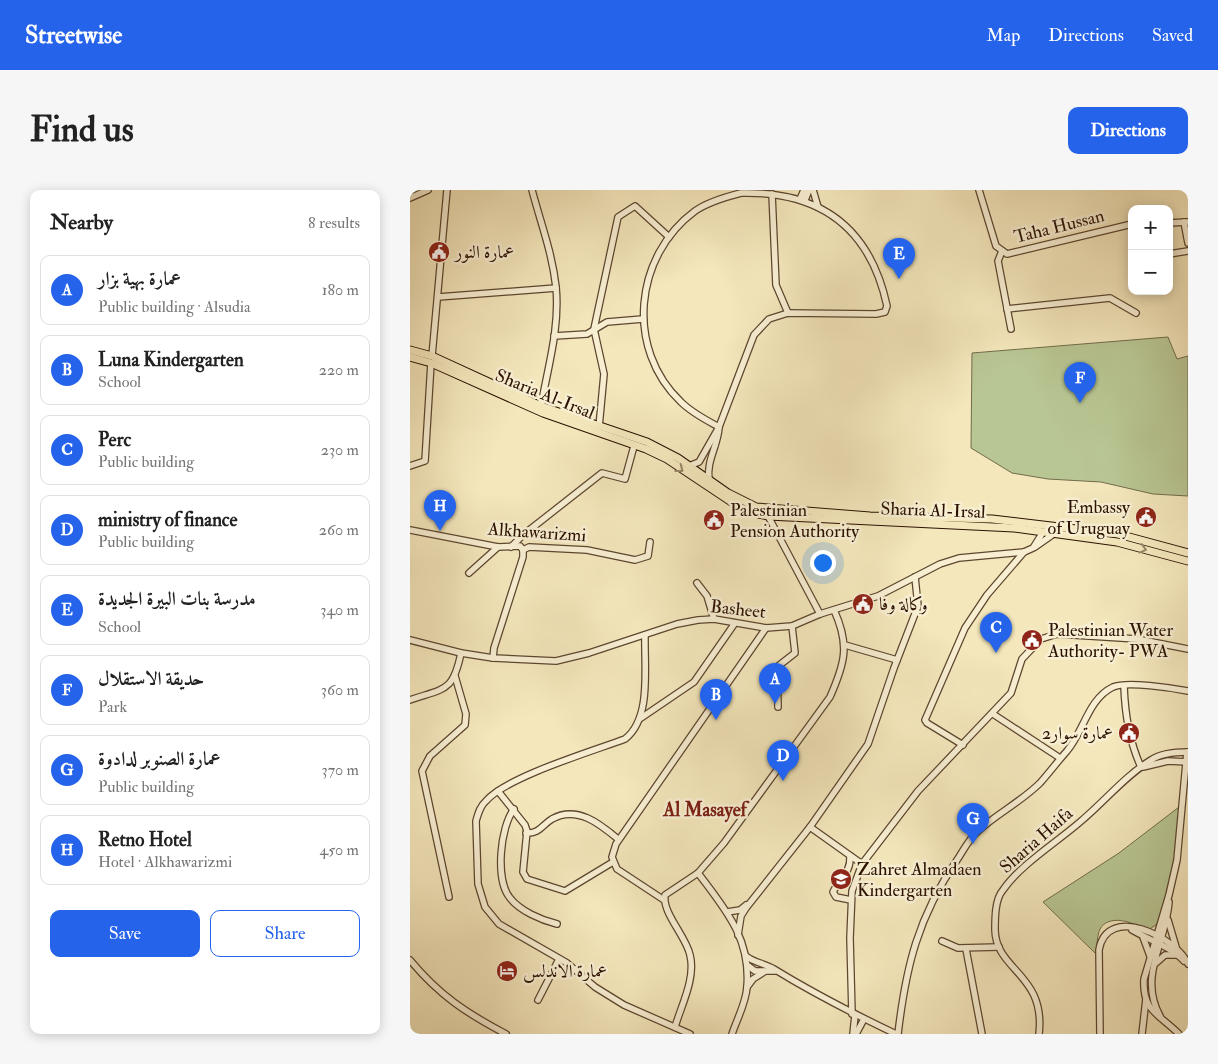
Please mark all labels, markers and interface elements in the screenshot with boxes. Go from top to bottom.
text: Streetwise [25,20,122,51]
text: Map [987,24,1020,47]
text: Directions [1048,24,1124,47]
text: Saved [1152,24,1193,47]
button: Directions [1068,107,1188,154]
text: Find us [30,108,134,152]
street label: Taha Hussan [1012,204,1107,249]
map controls [1128,205,1173,295]
button: + [1128,205,1173,250]
text: Nearby [50,209,113,236]
text: 8 results [308,213,360,233]
pin: E [883,238,915,279]
public building icon: عمارة النور [427,240,451,264]
place label: عمارة النور [453,241,514,264]
button: − [1128,250,1173,295]
text: عمارة بهية بزار [98,267,181,291]
text: A [62,280,72,300]
text: 180 m [322,280,359,300]
text: Public building · Alsudia [98,297,251,317]
text: Luna Kindergarten [98,348,244,372]
text: B [62,360,72,380]
text: 220 m [319,360,359,380]
pin: F [1064,362,1096,403]
street label: Sharia Al-Irsal [492,364,598,425]
text: School [98,372,141,392]
text: Perc [98,428,131,452]
text: C [61,440,73,460]
text: 230 m [321,440,359,460]
text: Public building [98,452,194,472]
one-way arrow [674,464,683,472]
pin: H [424,490,456,531]
place label: Embassy of Uruguay [1048,496,1131,540]
street label: Sharia Al-Irsal [880,497,986,524]
place label: Palestinian Pension Authority [730,499,860,543]
public building icon: Embassy of Uruguay [1134,505,1158,529]
text: ministry of finance [98,508,237,532]
public building icon: Palestinian Pension Authority [702,508,726,532]
street label: Alkhawarizmi [486,518,587,547]
text: D [60,520,74,540]
text: 260 m [319,520,359,540]
text: Public building [98,532,194,552]
one-way arrow [1138,543,1147,554]
your location [810,550,836,576]
text: مدرسة بنات البيرة الجديدة [98,587,256,611]
public building icon: وكالة وفا [851,592,875,616]
place label: وكالة وفا [879,593,928,616]
street label: Basheet [709,595,767,624]
text: E [61,600,73,620]
text: 340 m [320,600,359,620]
pin: C [980,612,1012,653]
text: School [98,617,141,637]
place label: Palestinian Water Authority- PWA [1047,619,1173,663]
public building icon: Palestinian Water Authority- PWA [1020,628,1044,652]
pin: A [759,663,791,704]
text: حديقة الاستقلال [98,667,204,691]
pin: B [700,679,732,720]
text: F [62,680,72,700]
text: 360 m [321,680,359,700]
text: Park [98,697,127,717]
public building icon: عمارة سوار2 [1117,721,1141,745]
place label: عمارة سوار2 [1042,722,1113,745]
pin: D [767,740,799,781]
text: عمارة الصنوبر لدادوة [98,747,221,771]
text: G [60,760,74,780]
text: 370 m [322,760,359,780]
text: Public building [98,777,194,797]
district label: Al Masayef [662,798,750,823]
street label: Sharia Haifa [995,802,1078,878]
pin: G [957,803,989,844]
text: Retno Hotel [98,828,192,852]
text: H [60,840,74,860]
text: 450 m [320,840,359,860]
text: Hotel · Alkhawarizmi [98,852,232,872]
place label: Zahret Almadaen Kindergarten [857,858,982,902]
school or university icon: Zahret Almadaen Kindergarten [829,867,853,891]
button: Save [50,910,200,957]
button: Share [210,910,360,957]
hotel icon: عمارة الاندلس [495,959,519,983]
place label: عمارة الاندلس [523,960,607,983]

